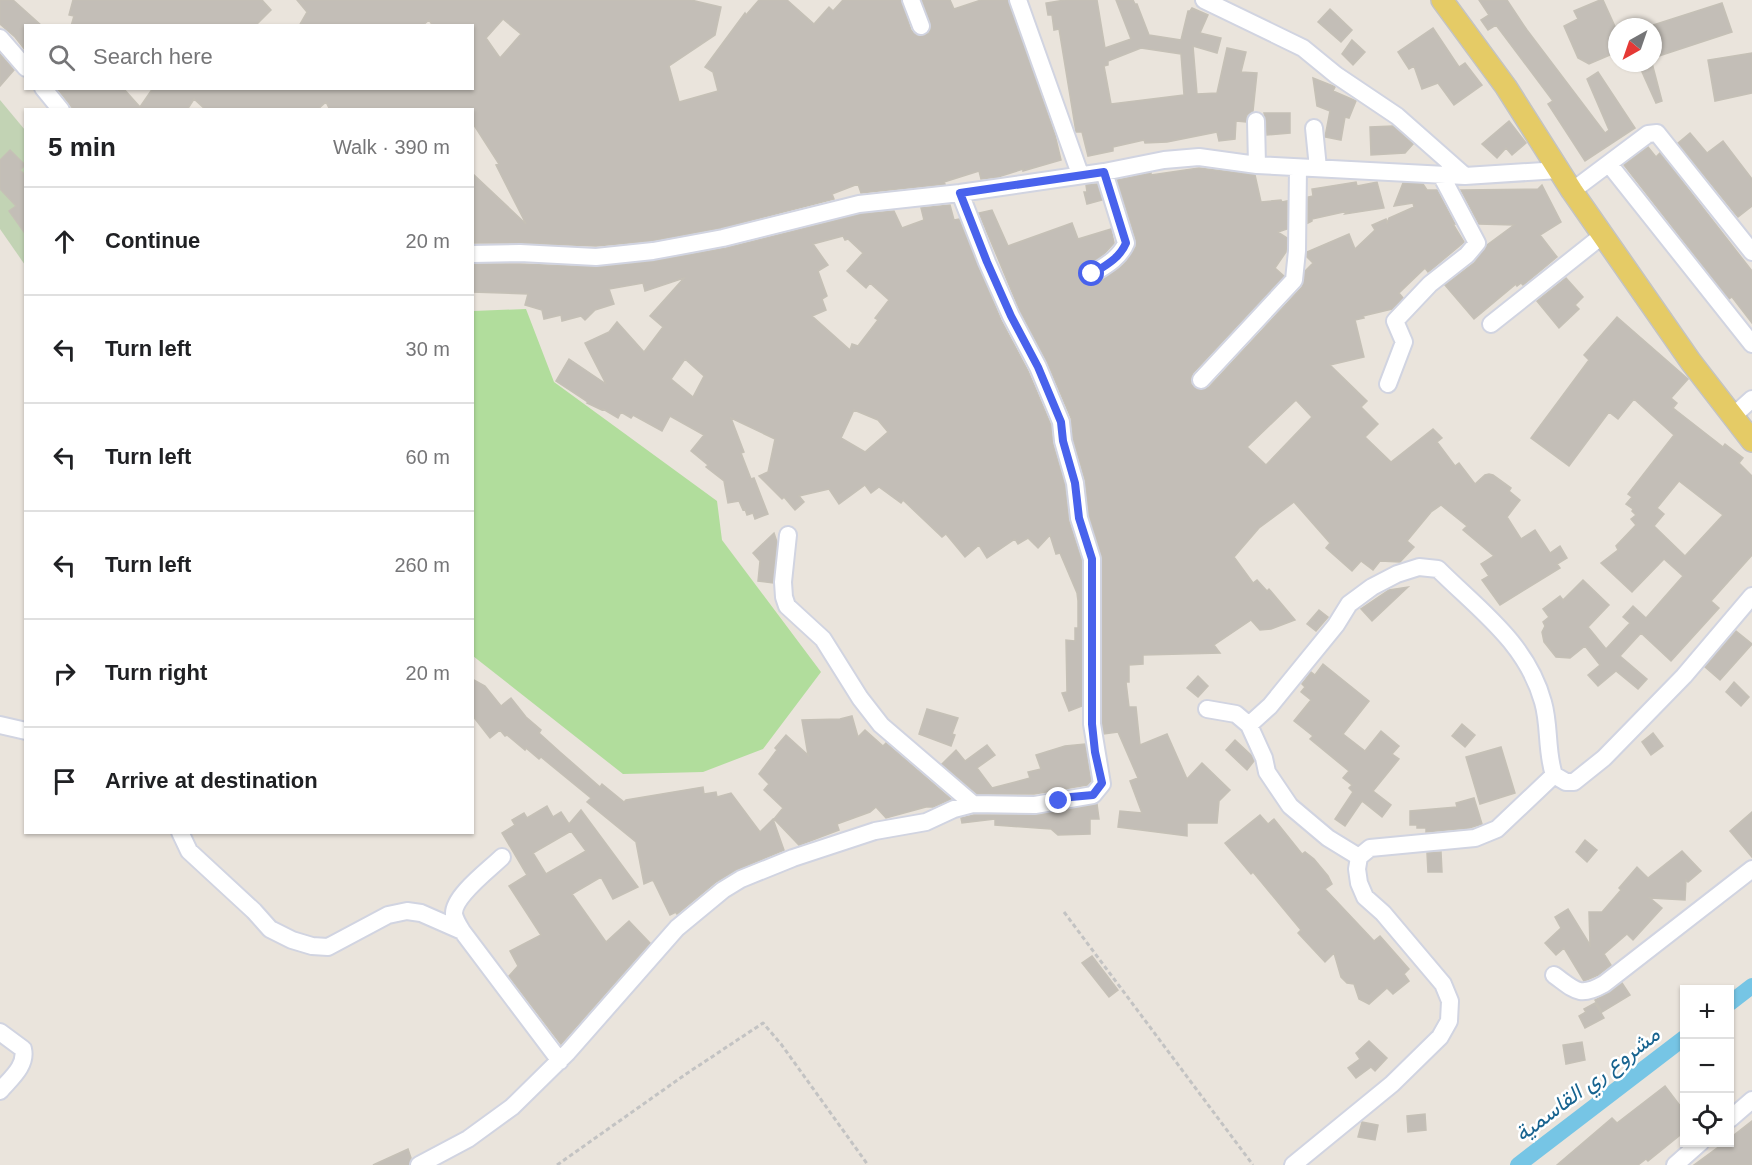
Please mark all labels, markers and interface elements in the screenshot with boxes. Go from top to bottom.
north arrow [1608,18,1662,72]
search box [24,24,474,90]
icon: search [45,41,78,74]
text: Search here [93,44,213,69]
text: 5 min [48,132,116,162]
text: Walk · 390 m [333,136,450,158]
icon: ahead [48,225,81,258]
text: Continue [105,228,200,253]
text: 20 m [406,230,450,252]
route start [1078,260,1104,286]
icon: left [48,333,81,366]
text: Turn left [105,336,191,361]
text: 30 m [406,338,450,360]
icon: left [48,441,81,474]
text: Turn left [105,444,191,469]
text: 60 m [406,446,450,468]
icon: left [48,549,81,582]
text: Turn left [105,552,191,577]
text: 260 m [394,554,450,576]
icon: right [48,657,81,690]
text: Turn right [105,660,207,685]
text: 20 m [406,662,450,684]
icon: arrive [48,765,81,798]
text: Arrive at destination [105,768,318,793]
route end [1045,787,1071,813]
map controls [1680,985,1734,1147]
button: + [1680,985,1734,1039]
water label: مشروع ري القاسمية [1510,1021,1667,1151]
button: − [1680,1039,1734,1093]
button: locate [1680,1093,1734,1147]

